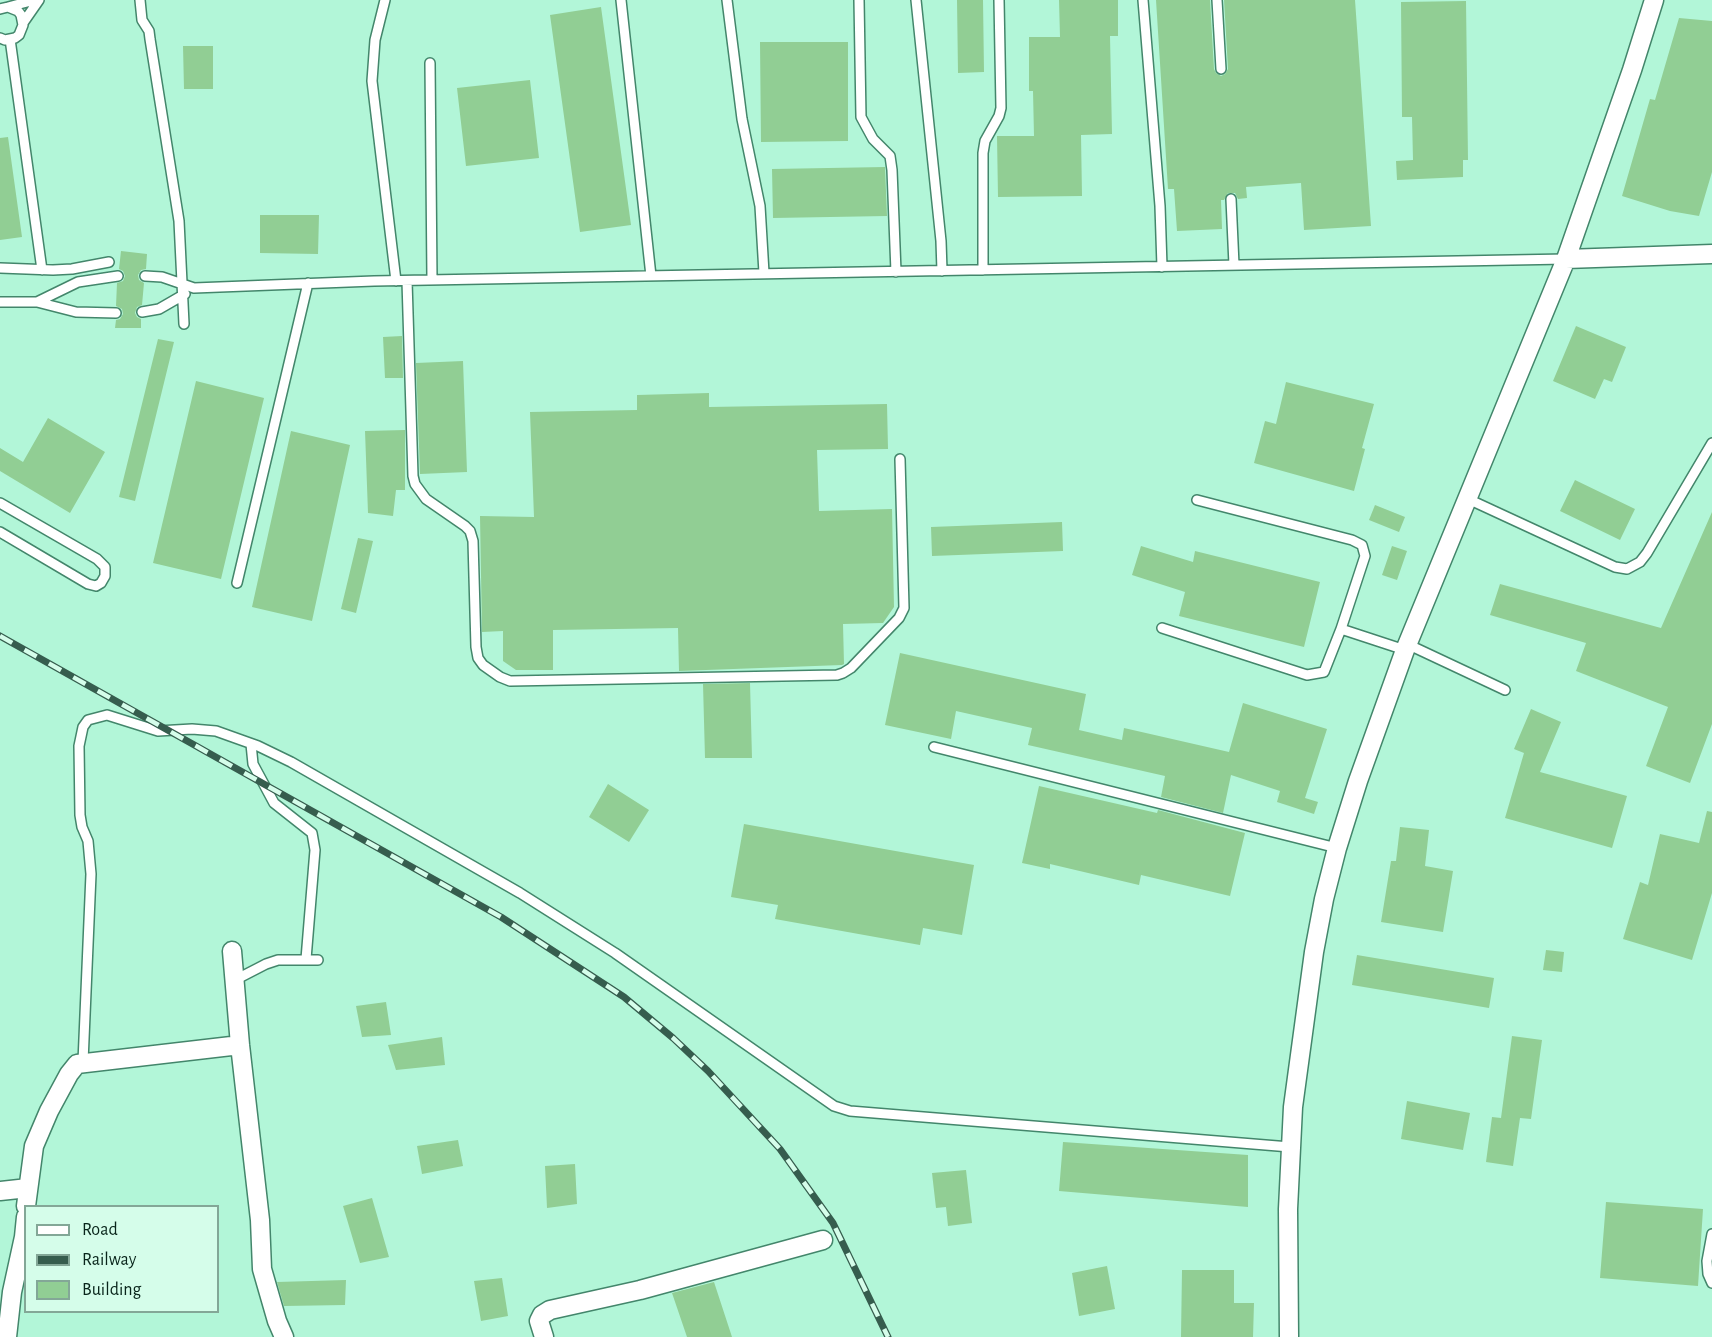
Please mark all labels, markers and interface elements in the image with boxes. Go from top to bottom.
legend [24,1205,219,1313]
text: Road [82,1221,118,1239]
text: Railway [82,1251,136,1269]
text: Building [82,1281,141,1299]

